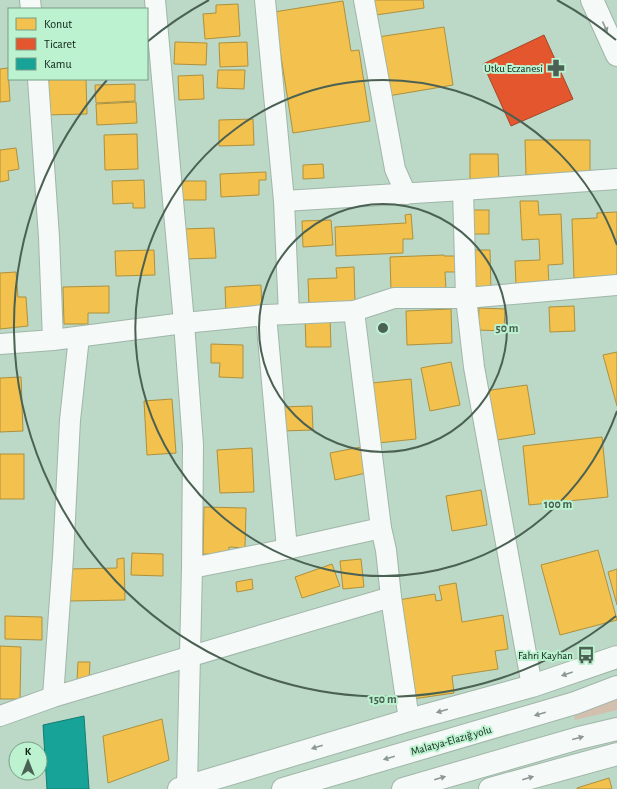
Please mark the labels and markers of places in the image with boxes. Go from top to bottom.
pharmacy icon: Utku Eczanesi [546,58,566,78]
place label: Utku Eczanesi [484,63,543,74]
centre of rings [376,321,390,335]
bus stop icon: Fahri Kayhan [576,645,596,665]
place label: Fahri Kayhan [518,650,573,661]

